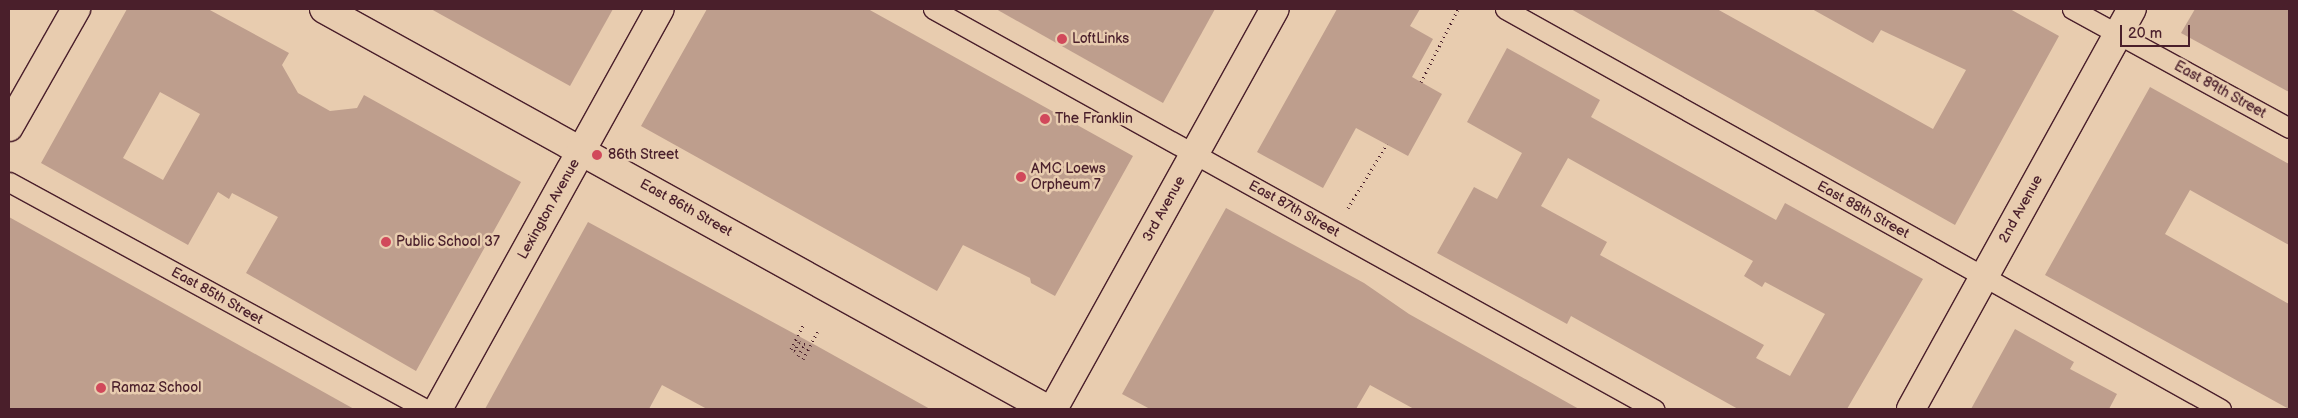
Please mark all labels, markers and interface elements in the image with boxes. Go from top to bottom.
scale bar [2123,15,2193,47]
text: 20 m [2128,24,2162,43]
place label: LoftLinks [1072,31,1129,47]
marker: LoftLinks [1056,33,1068,45]
street label: East 89th Street [2171,58,2269,122]
place label: The Franklin [1055,111,1133,127]
marker: The Franklin [1039,113,1051,125]
place label: 86th Street [608,147,679,163]
marker: 86th Street [590,148,604,162]
street label: Lexington Avenue [514,156,584,262]
place label: AMC Loews Orpheum 7 [1031,161,1106,193]
marker: AMC Loews Orpheum 7 [1015,171,1027,183]
street label: 2nd Avenue [1995,172,2047,246]
street label: 3rd Avenue [1139,173,1189,245]
street label: East 86th Street [637,176,735,240]
street label: East 87th Street [1246,177,1342,241]
street label: East 88th Street [1814,178,1912,242]
place label: Public School 37 [396,234,500,250]
marker: Public School 37 [380,236,392,248]
street label: East 85th Street [168,264,266,328]
place label: Ramaz School [111,380,202,396]
marker: Ramaz School [95,382,107,394]

